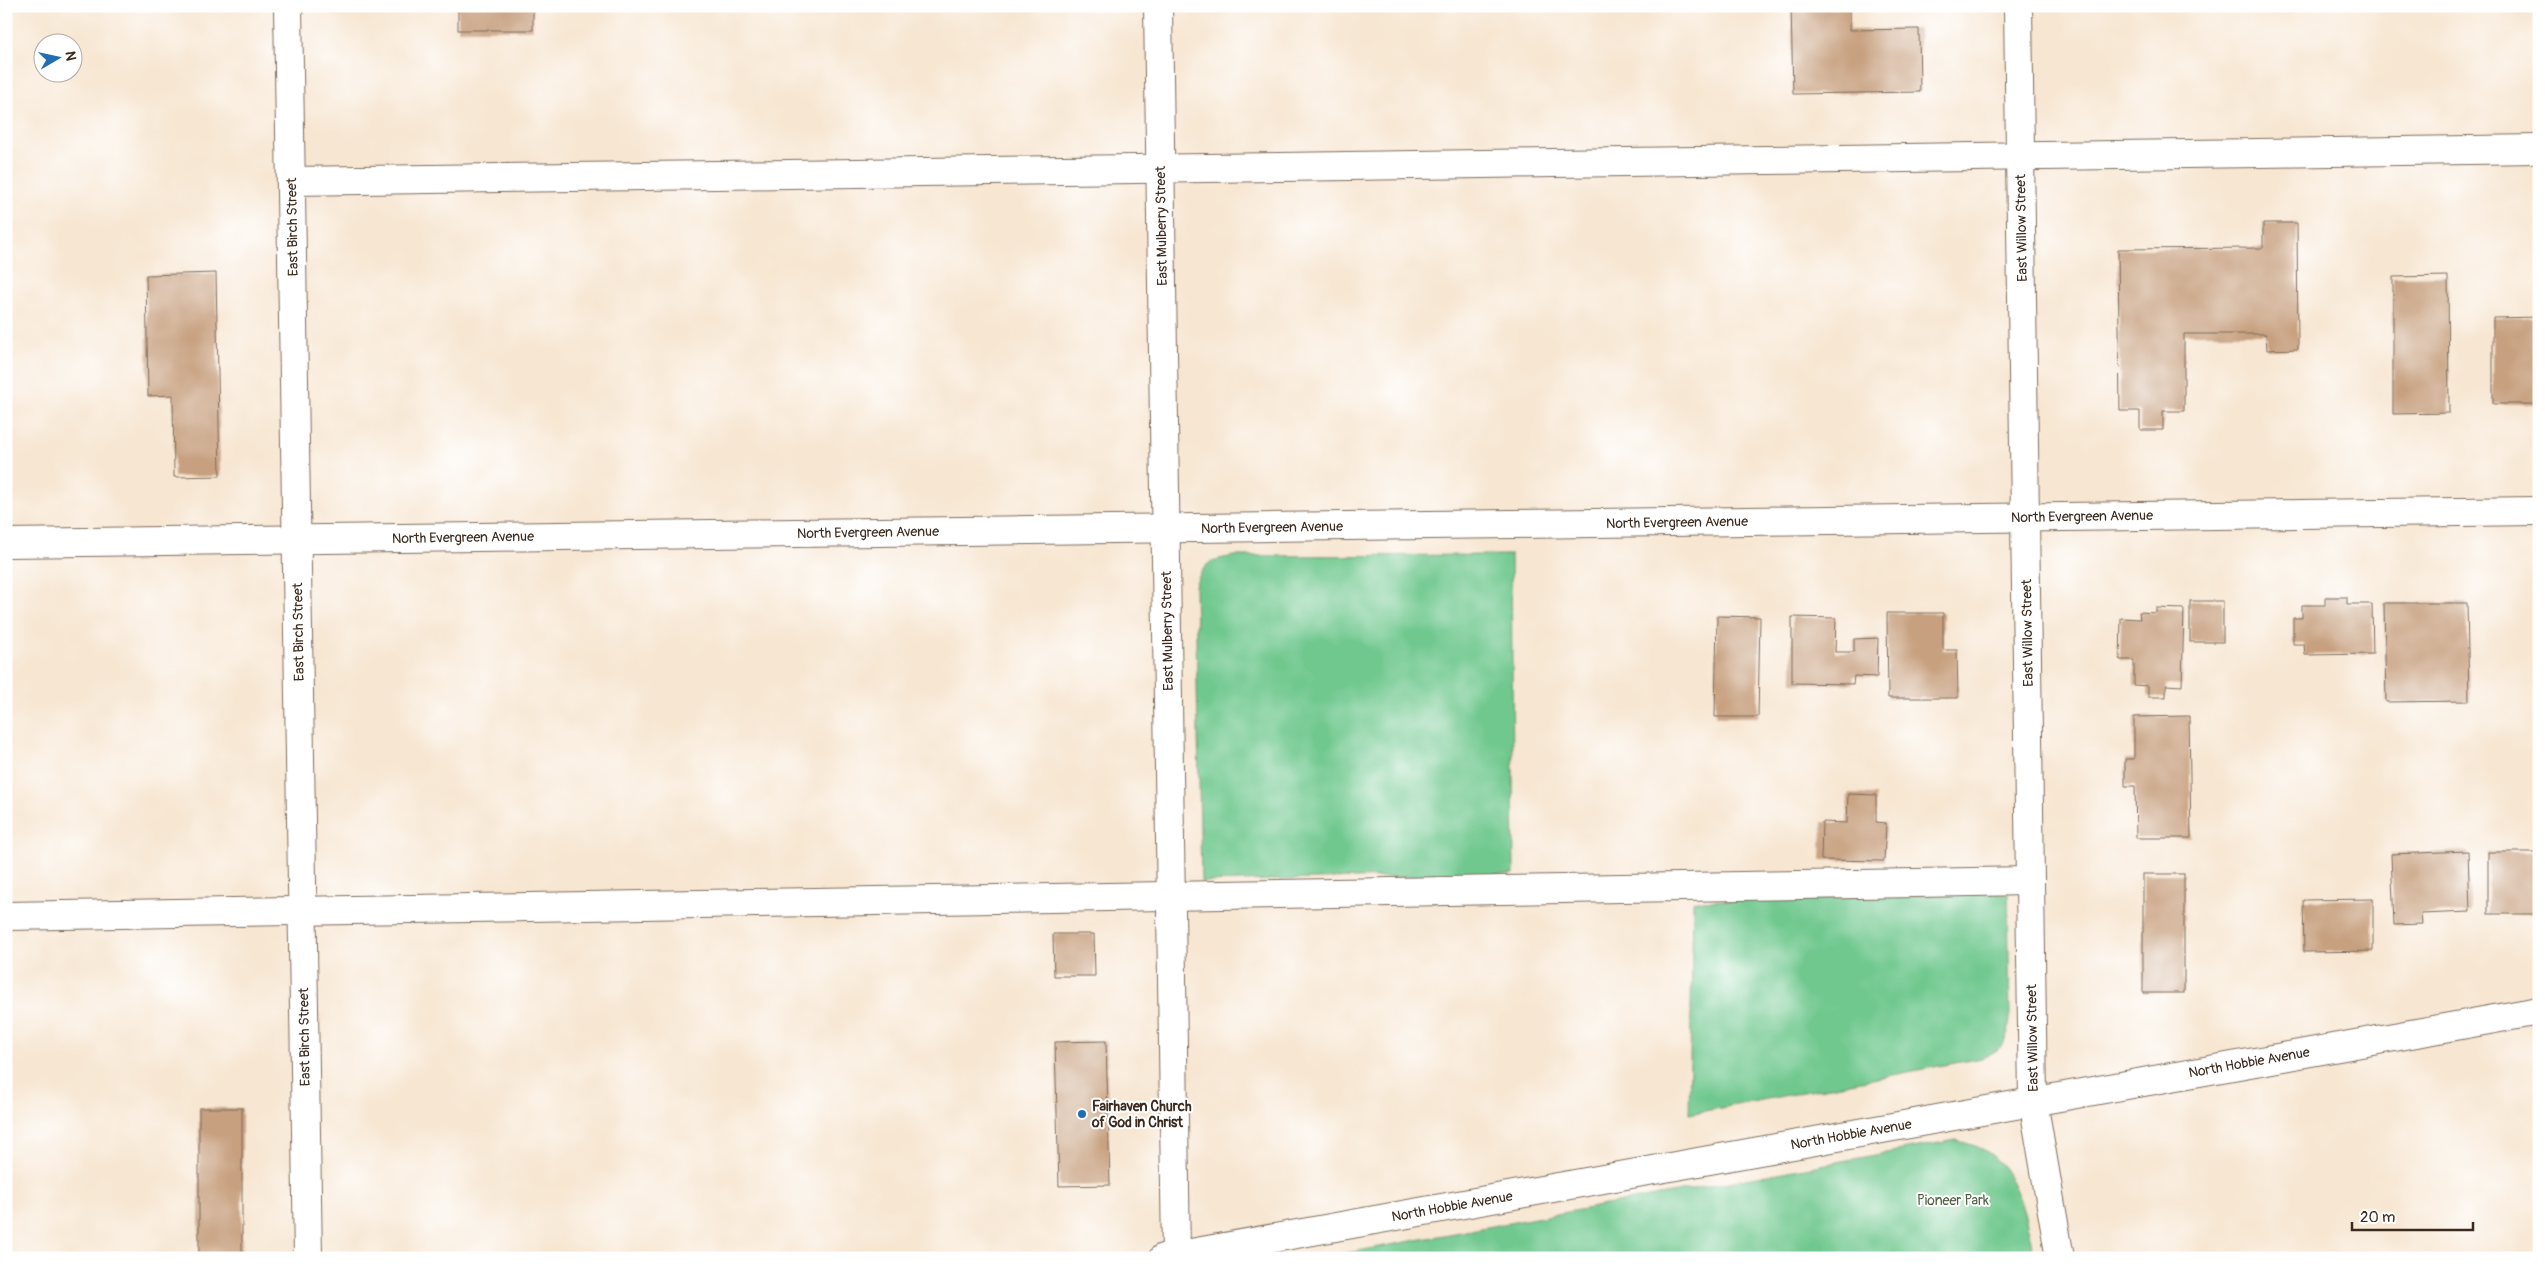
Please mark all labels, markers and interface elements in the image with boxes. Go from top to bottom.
north arrow [32,32,82,82]
text: N [61,50,79,62]
street label: East Mulberry Street [1152,166,1171,286]
street label: East Willow Street [2012,174,2031,282]
street label: East Birch Street [283,177,302,277]
street label: North Evergreen Avenue [2011,507,2153,526]
street label: North Evergreen Avenue [1606,513,1748,532]
street label: North Evergreen Avenue [1201,518,1343,537]
street label: North Evergreen Avenue [797,523,939,542]
street label: North Evergreen Avenue [392,528,534,547]
street label: East Mulberry Street [1158,571,1177,691]
street label: East Willow Street [2018,579,2037,687]
street label: East Birch Street [289,582,308,682]
street label: East Willow Street [2023,984,2042,1092]
street label: East Birch Street [295,987,314,1087]
street label: North Hobbie Avenue [2187,1043,2311,1082]
place label: Fairhaven Church of God in Christ [1091,1098,1192,1131]
marker: Fairhaven Church of God in Christ [1076,1108,1088,1120]
street label: North Hobbie Avenue [1789,1115,1913,1154]
street label: North Hobbie Avenue [1390,1187,1514,1226]
park label: Pioneer Park [1917,1192,1989,1209]
scale bar [2352,1199,2474,1231]
text: 20 m [2360,1208,2395,1227]

